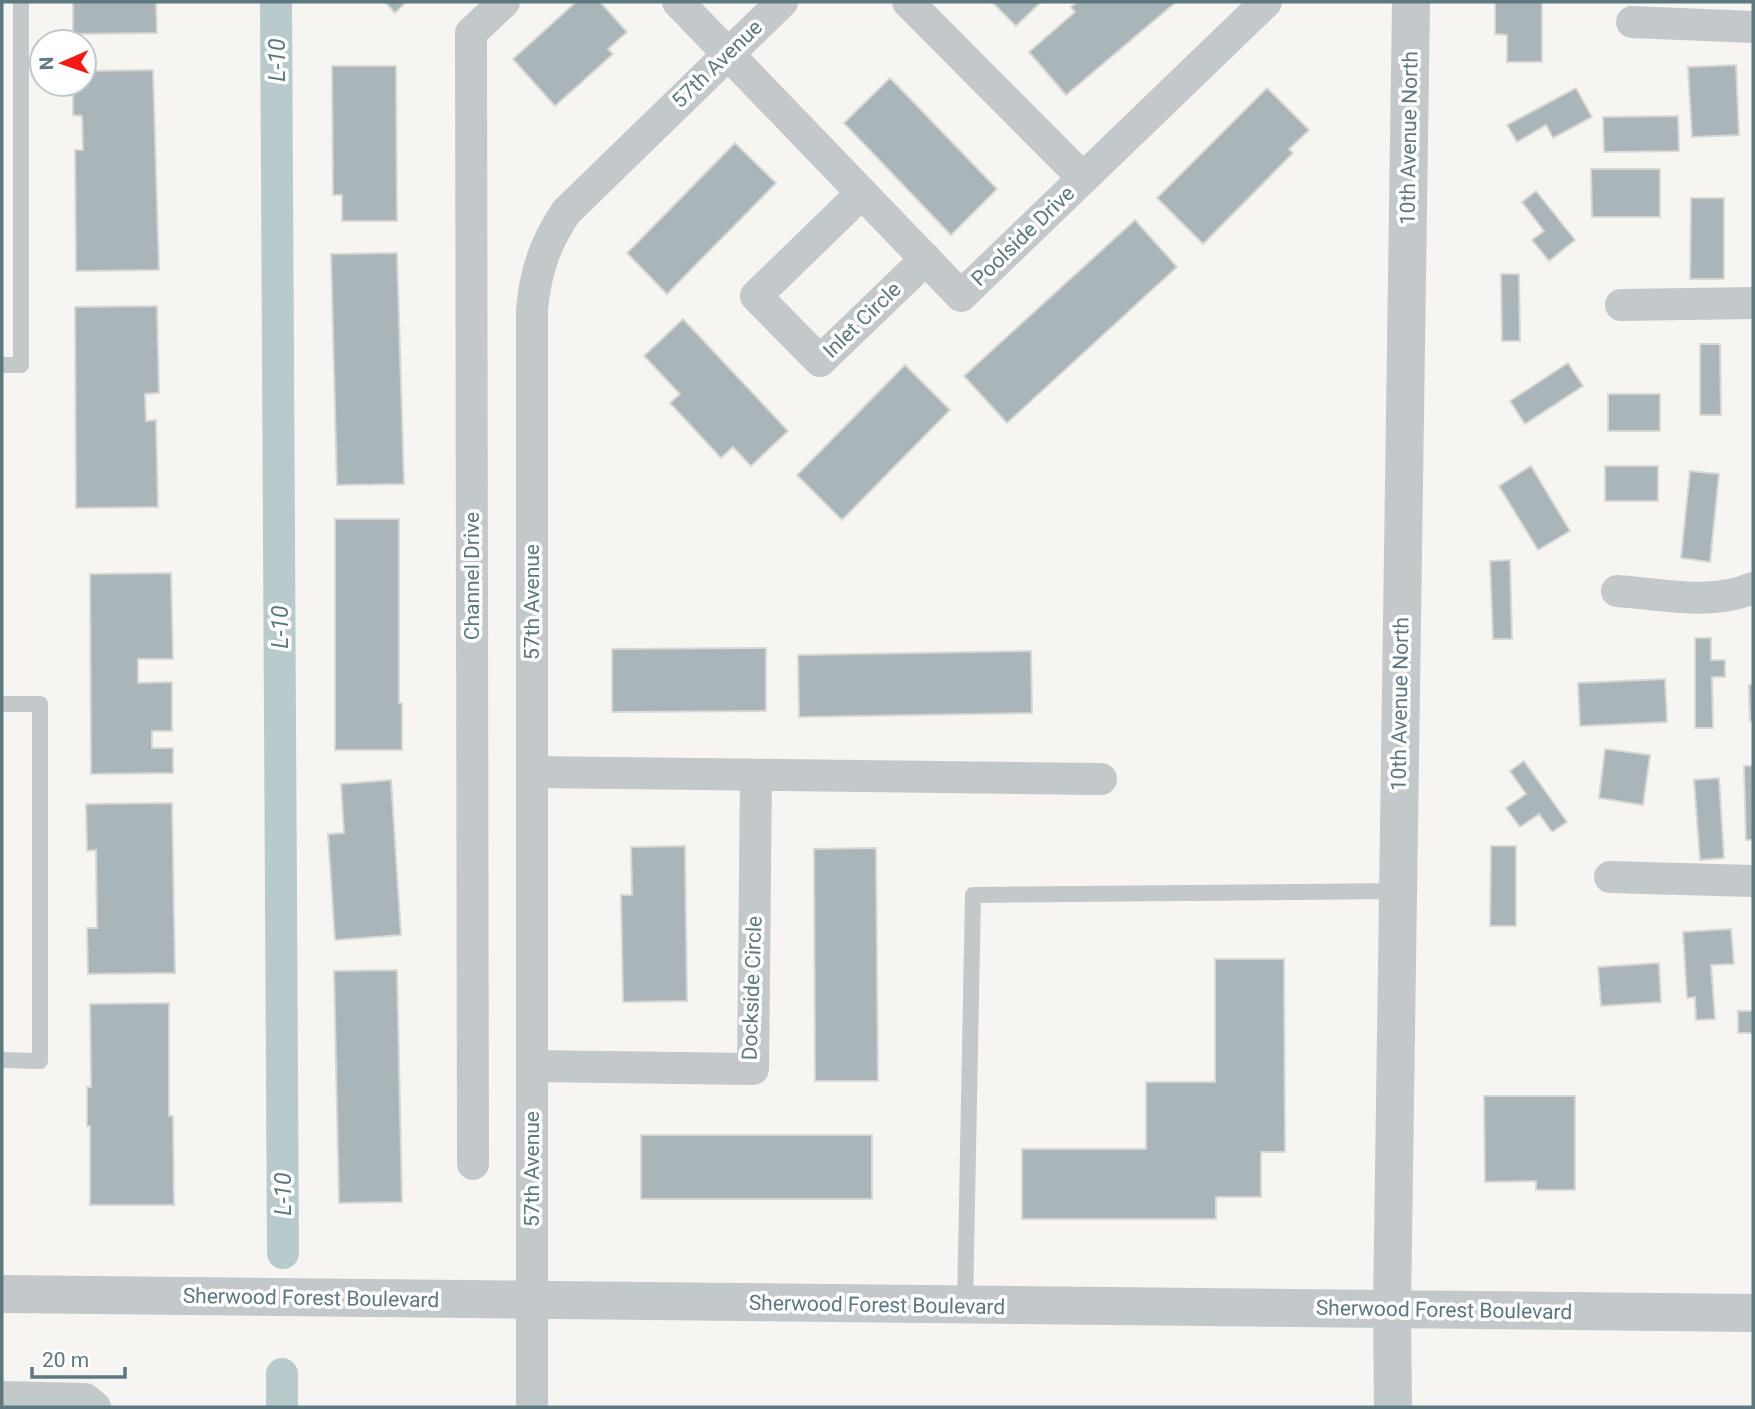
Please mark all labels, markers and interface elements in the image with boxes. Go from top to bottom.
street label: 57th Avenue [667,15,767,113]
north arrow [28,28,98,98]
water label: L-10 [264,38,291,82]
street label: 10th Avenue North [1395,51,1423,225]
text: N [35,56,58,71]
street label: Poolside Drive [967,181,1079,291]
street label: Inlet Circle [818,277,906,363]
street label: Channel Drive [460,512,484,640]
street label: 57th Avenue [520,544,544,660]
water label: L-10 [267,605,294,649]
street label: 10th Avenue North [1386,617,1414,791]
street label: Dockside Circle [737,915,767,1061]
street label: 57th Avenue [520,1111,544,1227]
water label: L-10 [270,1172,297,1216]
street label: Sherwood Forest Boulevard [183,1284,439,1312]
street label: Sherwood Forest Boulevard [749,1291,1005,1319]
street label: Sherwood Forest Boulevard [1316,1296,1572,1324]
scale bar [32,1336,124,1380]
text: 20 m [42,1348,89,1372]

